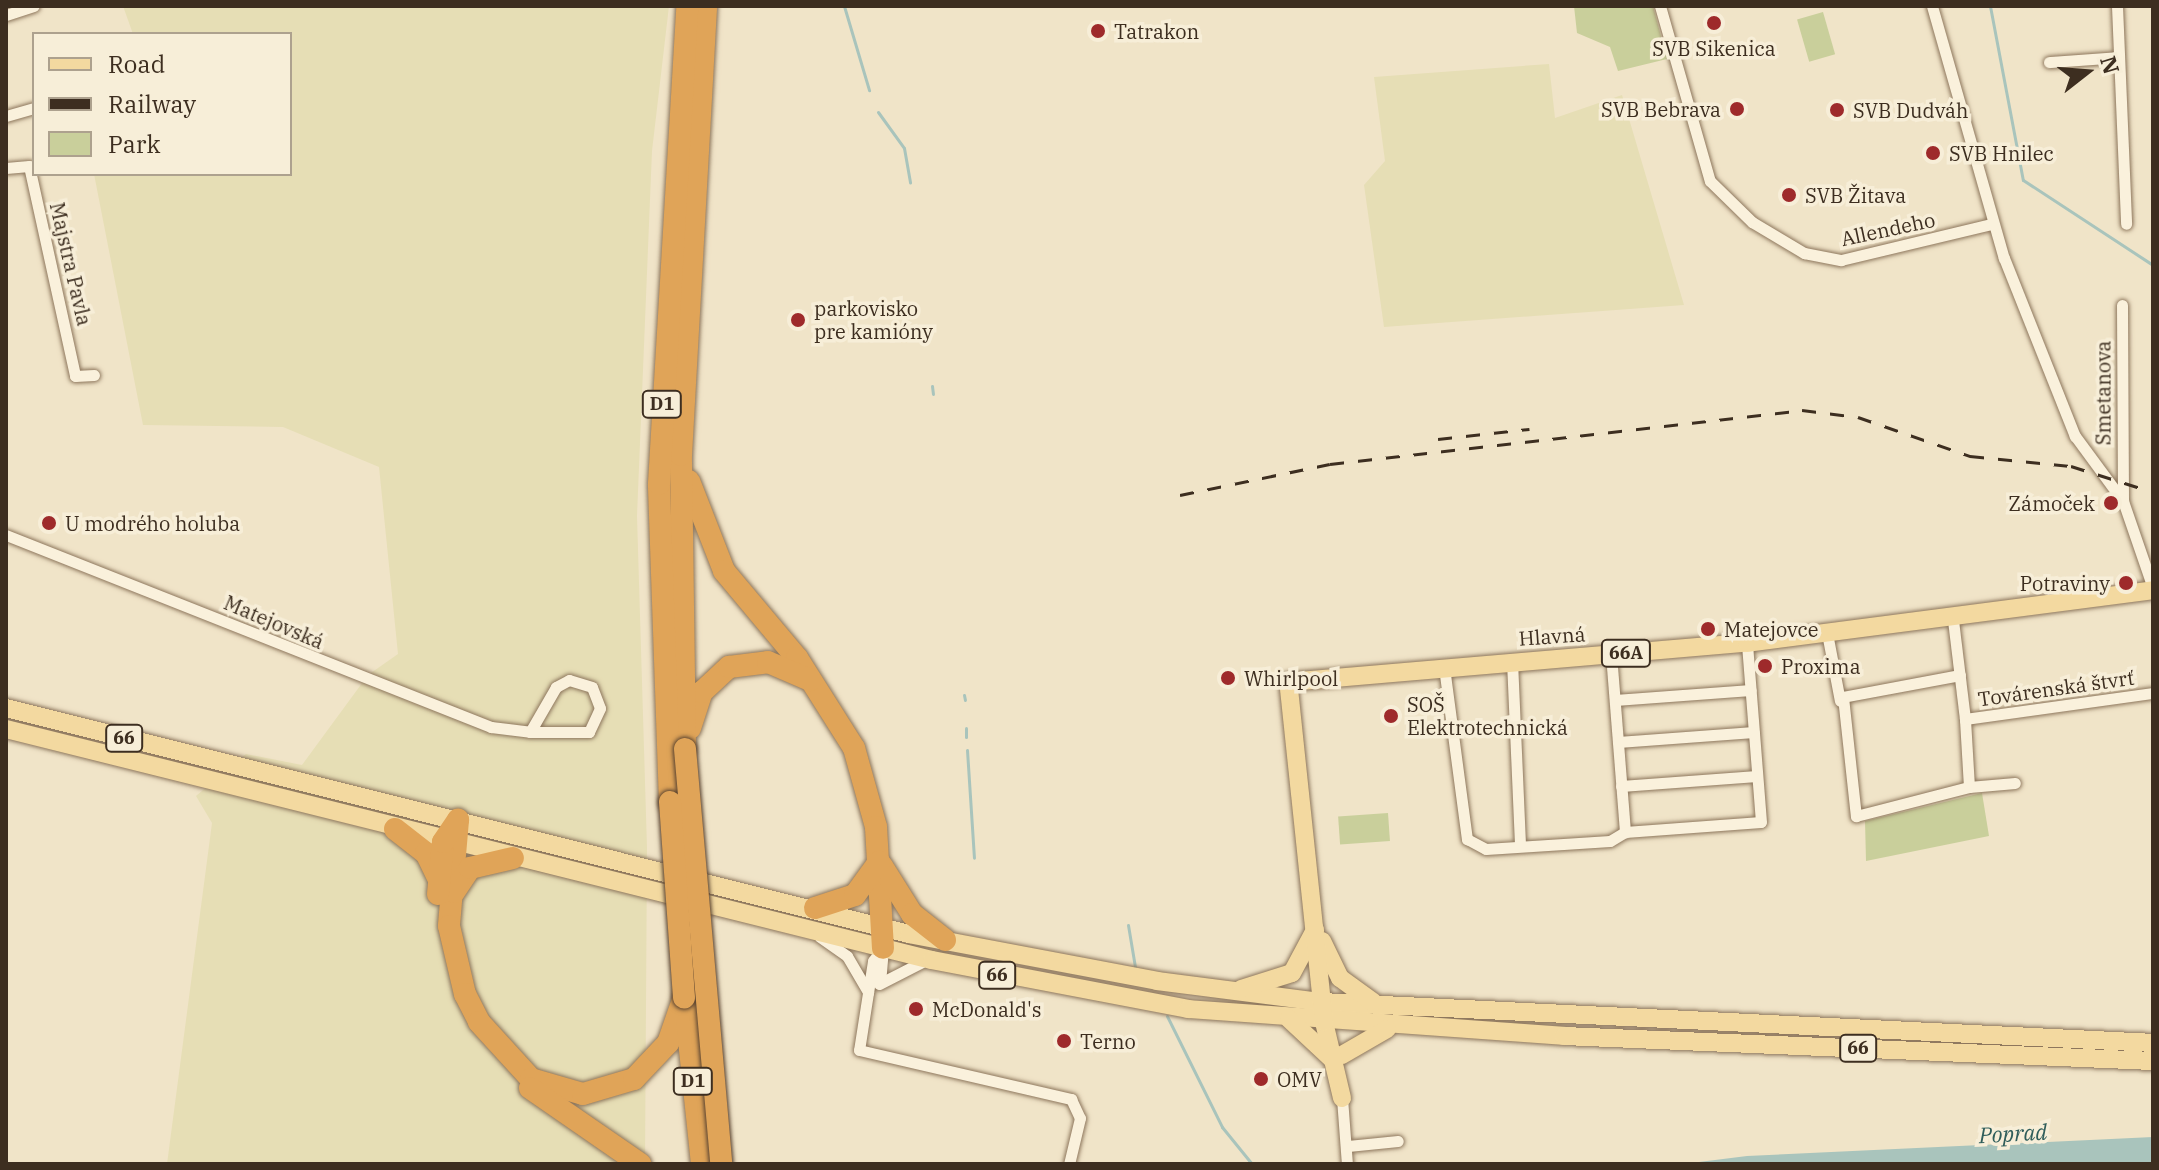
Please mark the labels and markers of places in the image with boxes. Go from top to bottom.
marker: SVB Sikenica [1705,14,1723,32]
place label: Tatrakon [1114,19,1199,43]
marker: Tatrakon [1089,22,1107,40]
place label: SVB Sikenica [1652,36,1776,60]
place label: SVB Bebrava [1601,97,1721,121]
place label: SVB Dudváh [1853,98,1968,122]
marker: SVB Bebrava [1728,100,1746,118]
marker: SVB Dudváh [1828,101,1846,119]
place label: SVB Hnilec [1949,141,2054,165]
marker: SVB Hnilec [1924,144,1942,162]
place label: SVB Žitava [1805,183,1906,207]
marker: SVB Žitava [1780,186,1798,204]
place label: parkovisko pre kamióny [814,296,933,343]
marker: parkovisko pre kamióny [789,311,807,329]
place label: Zámoček [2008,491,2095,515]
marker: Zámoček [2102,494,2120,512]
place label: U modrého holuba [65,511,240,535]
marker: U modrého holuba [40,514,58,532]
place label: Potraviny [2020,571,2110,595]
marker: Potraviny [2117,574,2135,592]
place label: Matejovce [1724,617,1818,641]
marker: Matejovce [1699,620,1717,638]
place label: Proxima [1781,654,1861,678]
marker: Proxima [1756,657,1774,675]
place label: Whirlpool [1244,666,1338,690]
marker: Whirlpool [1219,669,1237,687]
place label: SOŠ Elektrotechnická [1407,692,1568,739]
marker: SOŠ Elektrotechnická [1382,707,1400,725]
place label: McDonald's [932,997,1042,1021]
marker: McDonald's [907,1000,925,1018]
place label: Terno [1080,1029,1136,1053]
marker: Terno [1055,1032,1073,1050]
place label: OMV [1277,1067,1322,1091]
marker: OMV [1252,1070,1270,1088]

